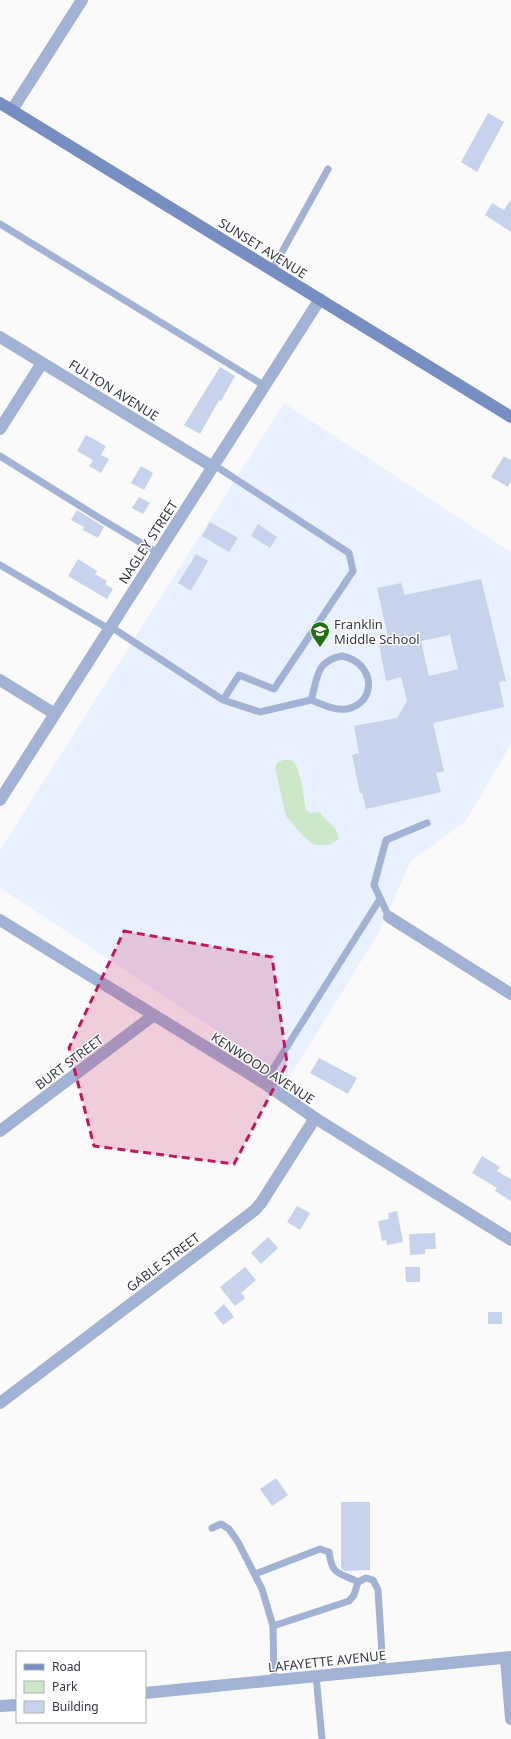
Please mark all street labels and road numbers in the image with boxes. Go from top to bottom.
street label: SUNSET AVENUE [215,214,311,282]
street label: FULTON AVENUE [66,355,162,425]
street label: NAGLEY STREET [114,496,182,587]
street label: KENWOOD AVENUE [208,1028,318,1108]
street label: BURT STREET [31,1030,107,1094]
street label: GABLE STREET [123,1228,204,1296]
street label: LAFAYETTE AVENUE [267,1646,387,1676]

